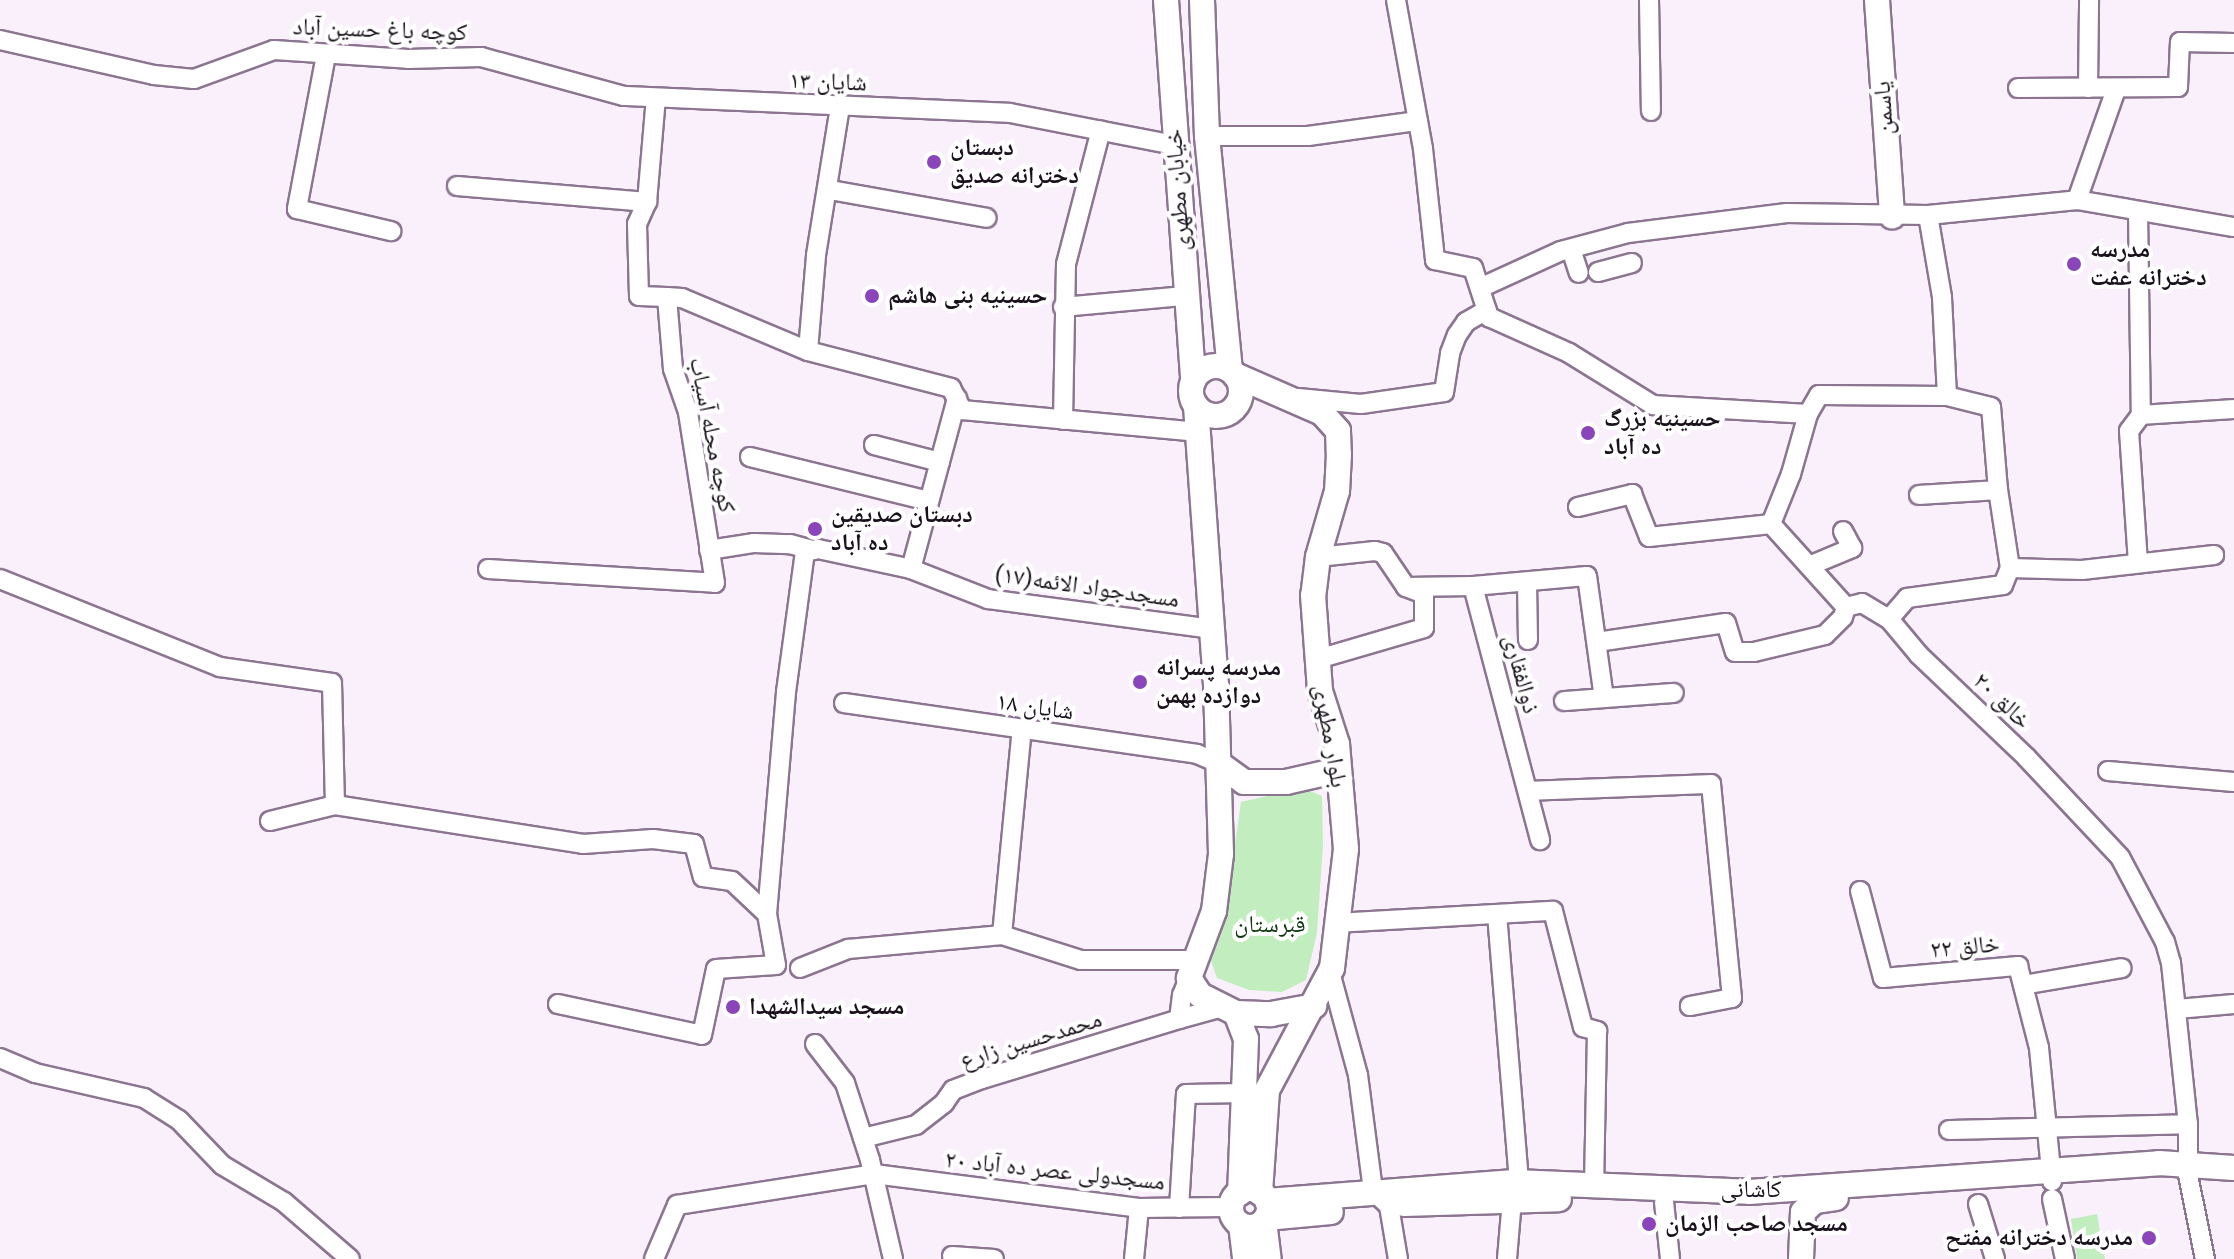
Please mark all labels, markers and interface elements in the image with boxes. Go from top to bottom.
street label: کوچه باغ حسین آباد [292,13,468,47]
street label: شایان ۱۳ [789,66,867,98]
street label: یاسمن [1868,80,1900,136]
street label: خیابان مطهری [1159,128,1197,252]
place label: دبستان دخترانه صدیق [950,134,1079,190]
marker: دبستان دخترانه صدیق [925,153,943,171]
place label: مدرسه دخترانه عفت [2090,236,2207,292]
marker: مدرسه دخترانه عفت [2065,255,2083,273]
place label: حسینیه بنی هاشم [888,282,1047,310]
marker: حسینیه بنی هاشم [863,287,881,305]
street label: کوچه محله آسیاب [683,355,741,515]
place label: حسینیه بزرگ ده آباد [1604,405,1721,461]
marker: حسینیه بزرگ ده آباد [1579,424,1597,442]
place label: دبستان صدیقین ده آباد [831,501,973,557]
marker: دبستان صدیقین ده آباد [806,520,824,538]
street label: مسجدجواد الائمه(۱۷) [993,560,1181,614]
street label: ذوالفقاری [1497,631,1545,717]
place label: مدرسه پسرانه دوازده بهمن [1156,654,1281,710]
street label: خالق ۲۰ [1967,667,2037,735]
marker: مدرسه پسرانه دوازده بهمن [1131,673,1149,691]
street label: بلوار مطهری [1307,682,1353,790]
street label: شایان ۱۸ [995,687,1075,727]
park label: قبرستان [1234,911,1306,939]
street label: خالق ۲۲ [1929,930,2001,964]
place label: مسجد سیدالشهدا [749,993,904,1021]
marker: مسجد سیدالشهدا [724,998,742,1016]
street label: محمدحسین زارع [957,1005,1105,1075]
street label: مسجدولی عصر ده آباد ۲۰ [944,1145,1166,1197]
street label: کاشانی [1721,1176,1781,1204]
place label: مسجد صاحب الزمان [1665,1210,1848,1238]
marker: مسجد صاحب الزمان [1640,1215,1658,1233]
place label: مدرسه دخترانه مفتح [1945,1224,2133,1252]
marker: مدرسه دخترانه مفتح [2140,1229,2158,1247]

